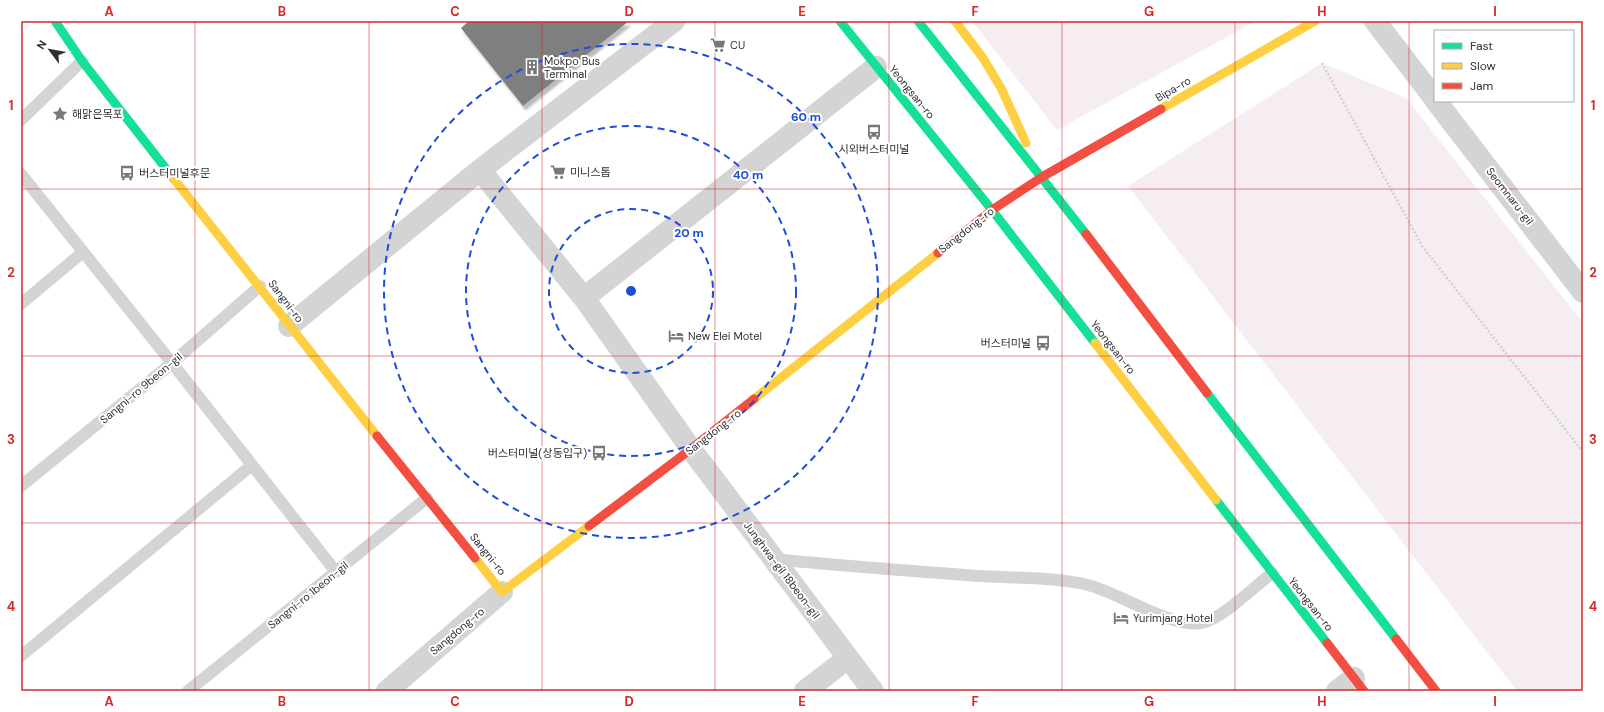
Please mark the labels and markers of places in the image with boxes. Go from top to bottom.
supermarket icon: CU [709,36,727,54]
place label: CU [730,38,745,52]
place label: Mokpo Bus Terminal [544,54,600,81]
building icon: Mokpo Bus Terminal [523,58,541,76]
place icon: 해맑은목포 [51,105,69,123]
place label: 해맑은목포 [72,107,123,121]
bus stop icon: 시외버스터미널 [865,123,883,141]
place label: 시외버스터미널 [839,142,909,156]
supermarket icon: 미니스톱 [549,163,567,181]
bus stop icon: 버스터미널후문 [118,164,136,182]
place label: 미니스톱 [570,165,610,179]
place label: 버스터미널후문 [139,166,210,180]
centre of rings [624,284,638,298]
hotel icon: New Elei Motel [667,327,685,345]
place label: New Elei Motel [688,329,762,343]
bus stop icon: 버스터미널 [1034,334,1052,352]
place label: 버스터미널 [980,336,1031,350]
bus stop icon: 버스터미널(상동입구) [590,444,608,462]
place label: 버스터미널(상동입구) [488,446,587,460]
hotel icon: Yurimjang Hotel [1112,609,1130,627]
place label: Yurimjang Hotel [1133,611,1213,625]

